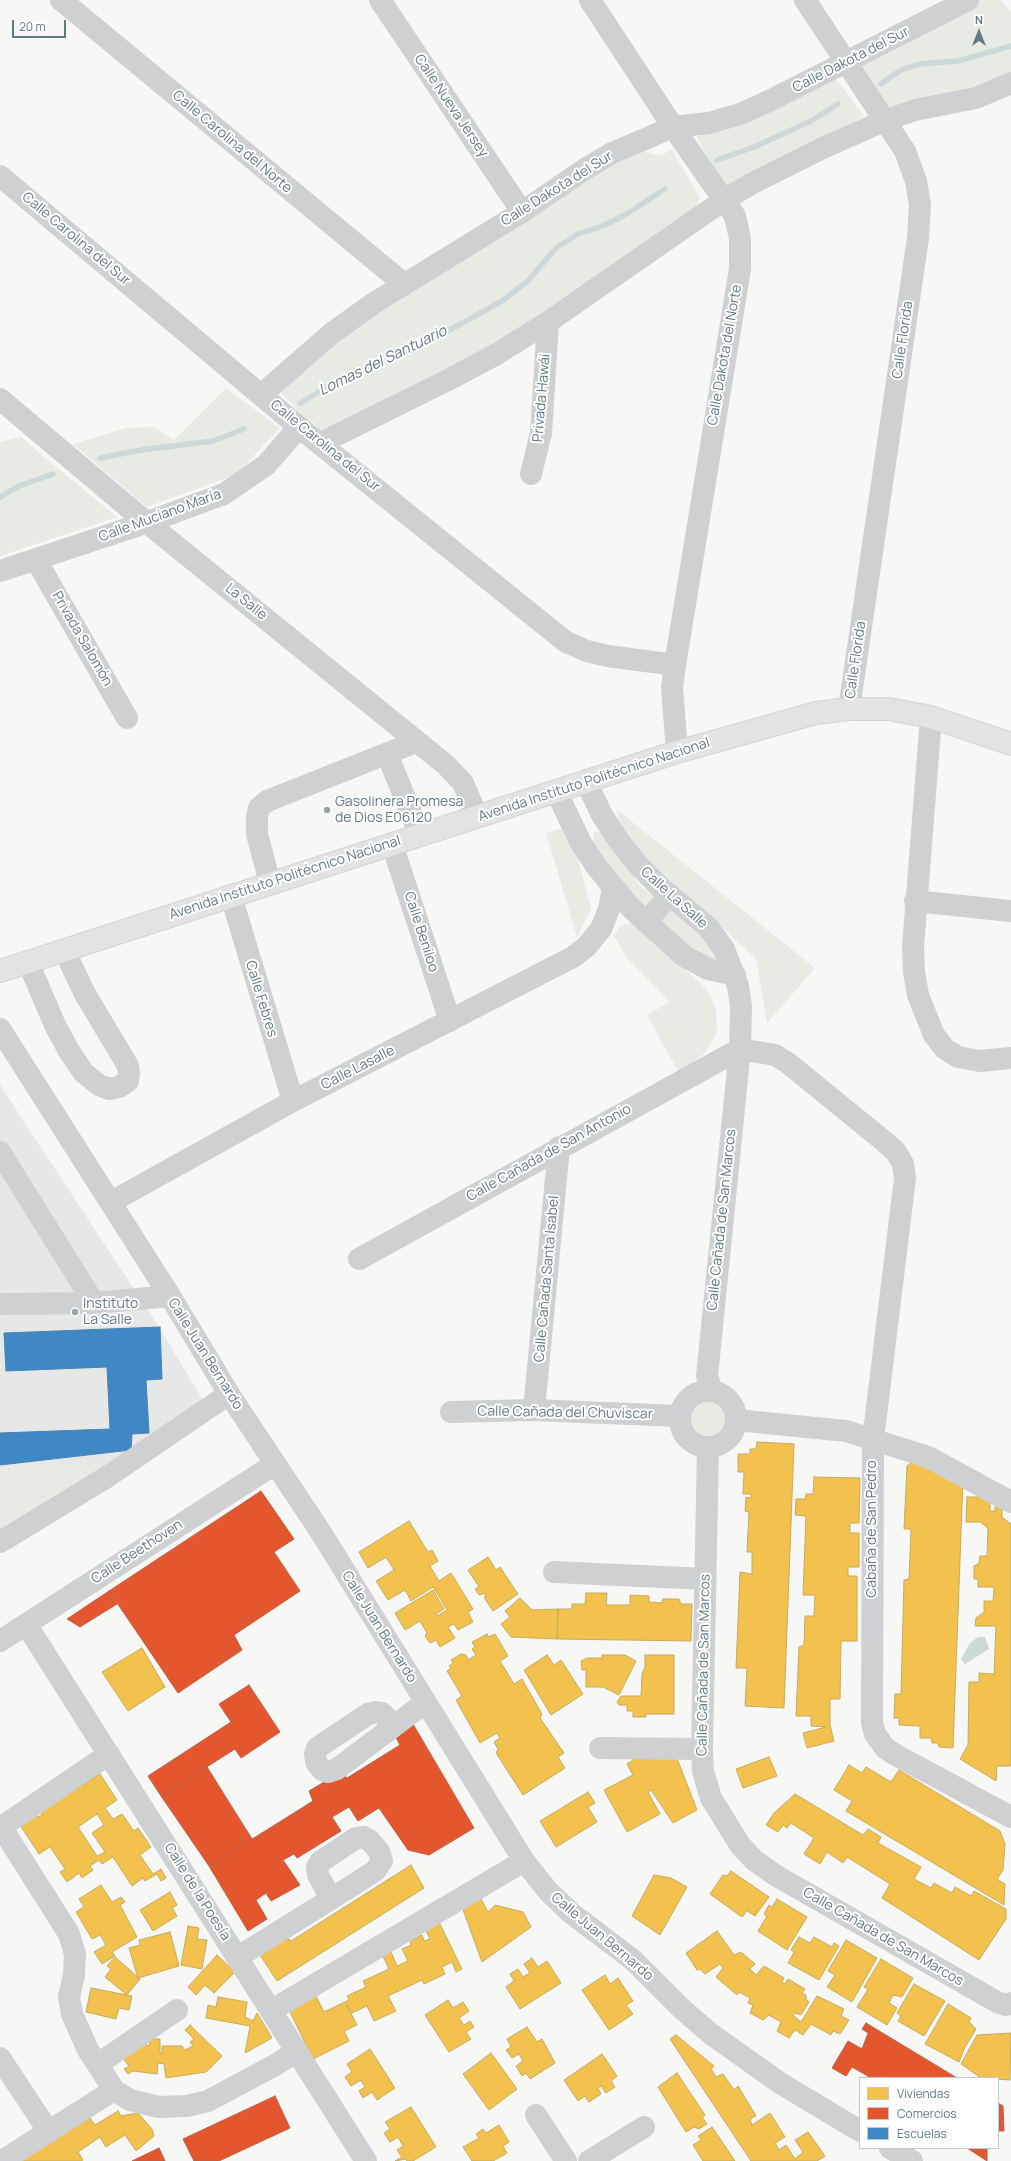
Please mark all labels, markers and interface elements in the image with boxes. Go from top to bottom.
scale bar [14,12,68,38]
north arrow [959,12,999,52]
text: N [975,12,983,27]
text: 20 m [19,18,46,35]
street label: Calle Dakota del Sur [790,23,912,97]
street label: Calle Nueva Jersey [410,51,492,161]
street label: Calle Carolina del Norte [169,87,295,197]
street label: Calle Dakota del Sur [498,148,616,230]
street label: Calle Carolina del Sur [18,189,134,289]
street label: Calle Dakota del Norte [704,283,746,427]
street label: Calle Florida [889,300,917,380]
water label: Lomas del Santuario [316,322,450,400]
street label: Privada Hawái [530,353,554,443]
street label: Calle Carolina del Sur [267,397,383,495]
street label: Calle Muciano María [97,486,223,546]
street label: La Salle [222,580,270,624]
street label: Privada Salomón [48,589,116,689]
street label: Calle Florida [842,620,870,700]
street label: Avenida Instituto Politécnico Nacional [476,735,712,825]
place label: Gasolinera Promesa de Dios E06120 [335,794,463,826]
marker: Gasolinera Promesa de Dios E06120 [322,805,332,815]
street label: Avenida Instituto Politécnico Nacional [167,833,403,923]
street label: Calle La Salle [637,864,711,932]
street label: Calle Beniloo [400,890,442,974]
street label: Calle Febres [241,959,281,1039]
street label: Calle Lasalle [319,1042,397,1094]
street label: Calle Cañada de San Antonio [464,1101,634,1205]
street label: Calle Cañada de San Marcos [704,1128,740,1312]
street label: Calle Cañada Santa Isabel [531,1195,563,1363]
street label: Calle Juan Bernardo [164,1295,246,1413]
place label: Instituto La Salle [83,1296,138,1328]
marker: Instituto La Salle [70,1307,80,1317]
street label: Calle Cañada del Chuvíscar [477,1403,653,1423]
street label: Cabaña de San Pedro [864,1460,880,1598]
street label: Calle Beethoven [88,1516,186,1588]
street label: Calle Juan Bernardo [338,1568,420,1686]
street label: Calle Cañada de San Marcos [694,1574,714,1756]
street label: Calle de la Poesía [160,1840,234,1944]
street label: Calle Cañada de San Marcos [800,1884,966,1990]
street label: Calle Juan Bernardo [547,1889,657,1985]
legend [859,2077,999,2149]
text: Viviendas [897,2085,950,2102]
text: Comercios [897,2105,957,2122]
text: Escuelas [897,2125,947,2142]

